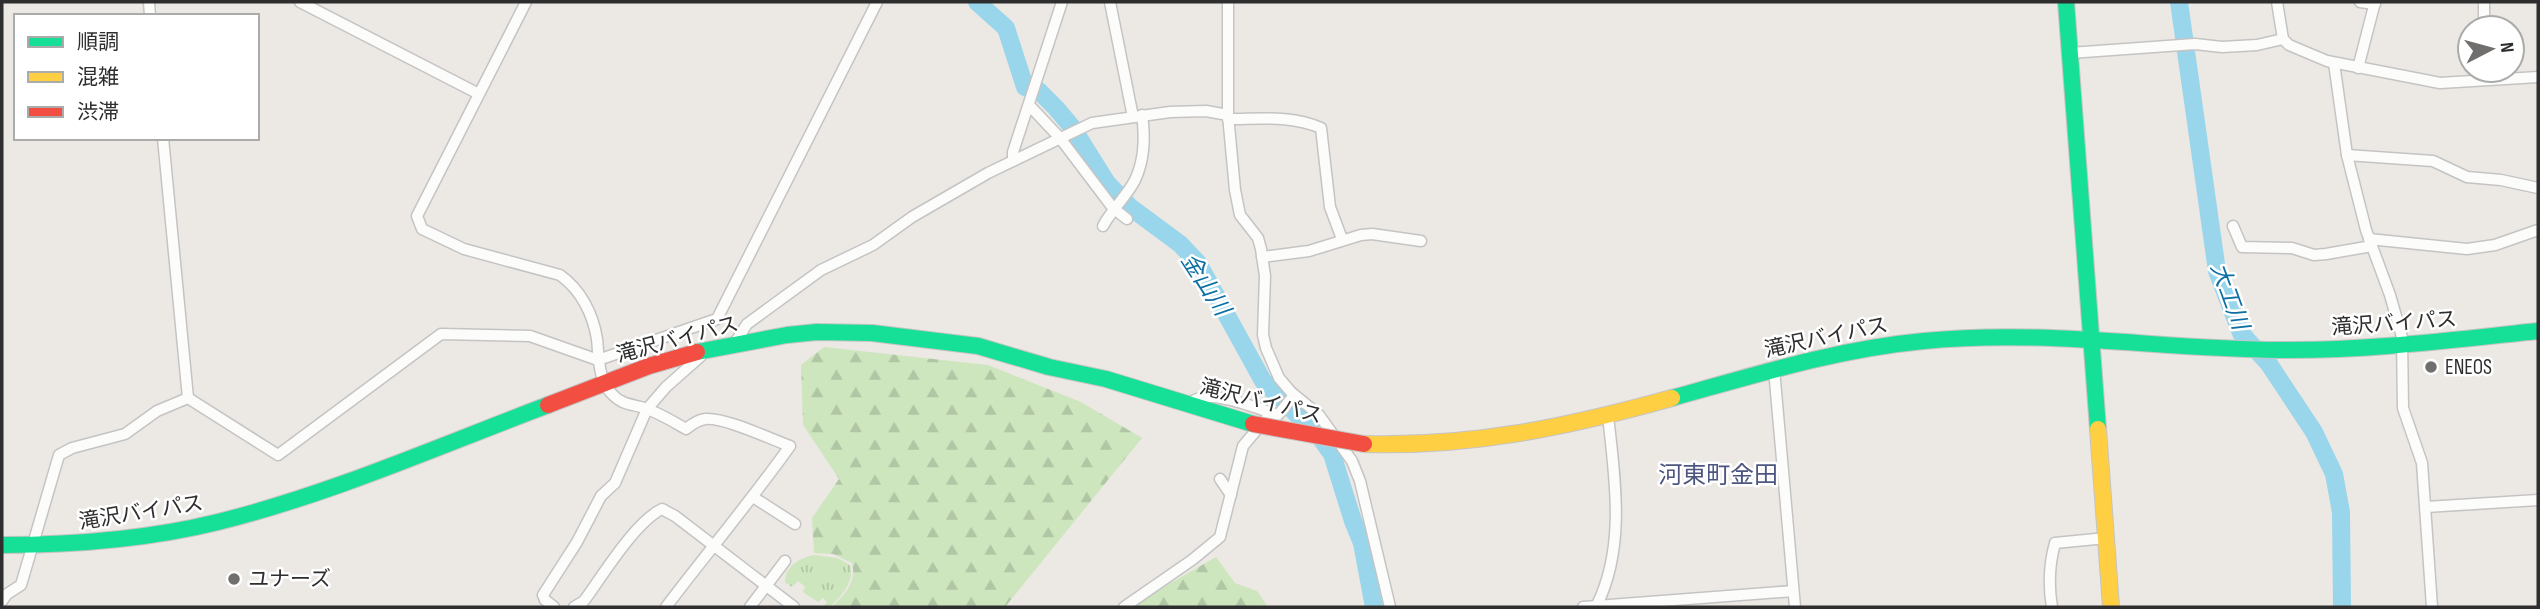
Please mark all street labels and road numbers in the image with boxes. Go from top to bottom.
street label: 滝沢バイパス [2331,307,2458,340]
street label: 滝沢バイパス [613,311,741,368]
street label: 滝沢バイパス [1762,312,1890,363]
street label: 滝沢バイパス [1197,374,1325,429]
street label: 滝沢バイパス [77,490,205,535]

